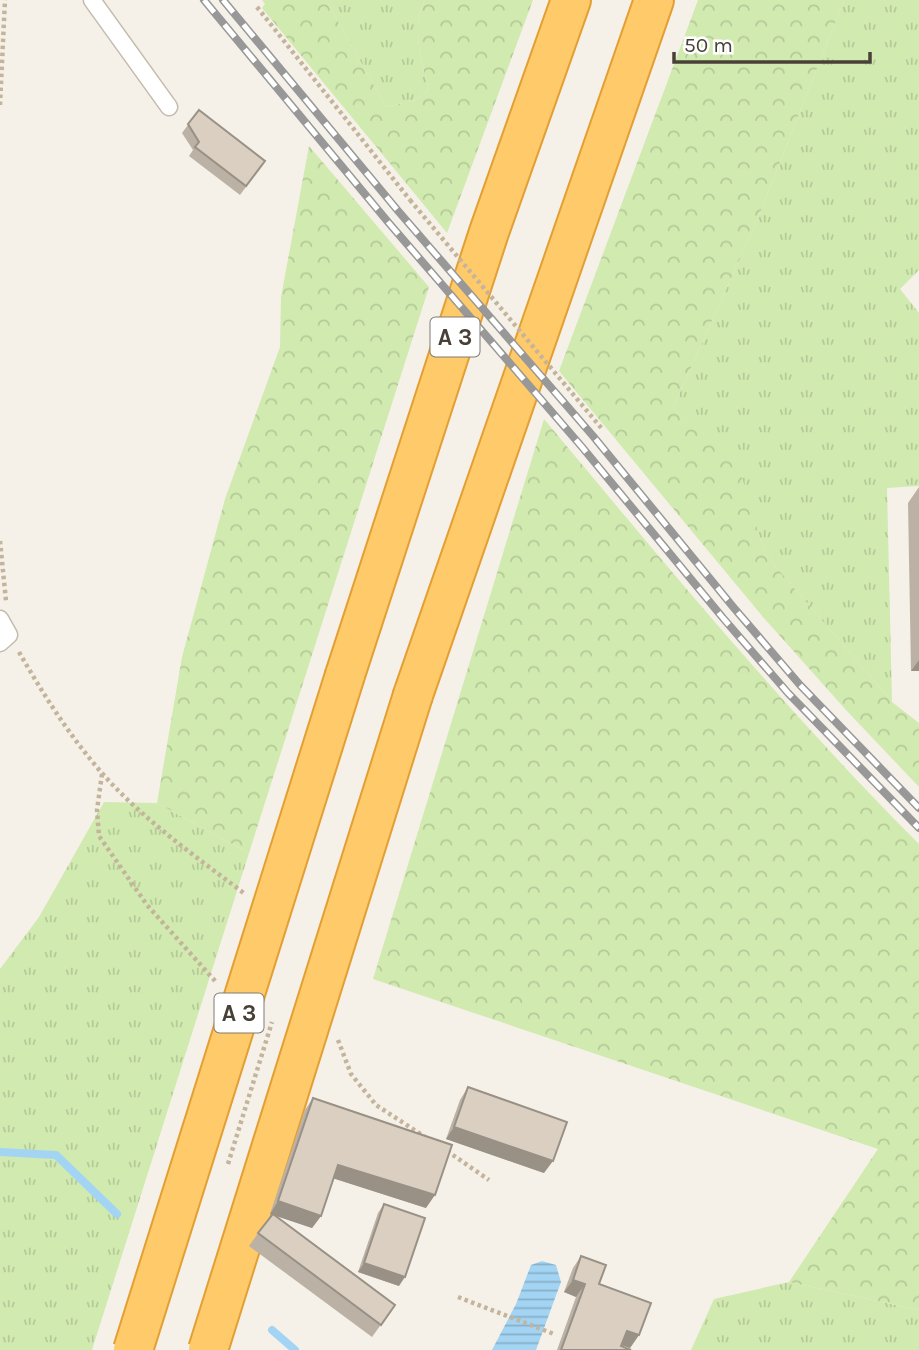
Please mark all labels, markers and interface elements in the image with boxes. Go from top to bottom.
scale bar [674,21,870,65]
text: 50 m [684,33,733,57]
road number: A 3 [430,318,480,356]
road number: A 3 [215,994,264,1032]

